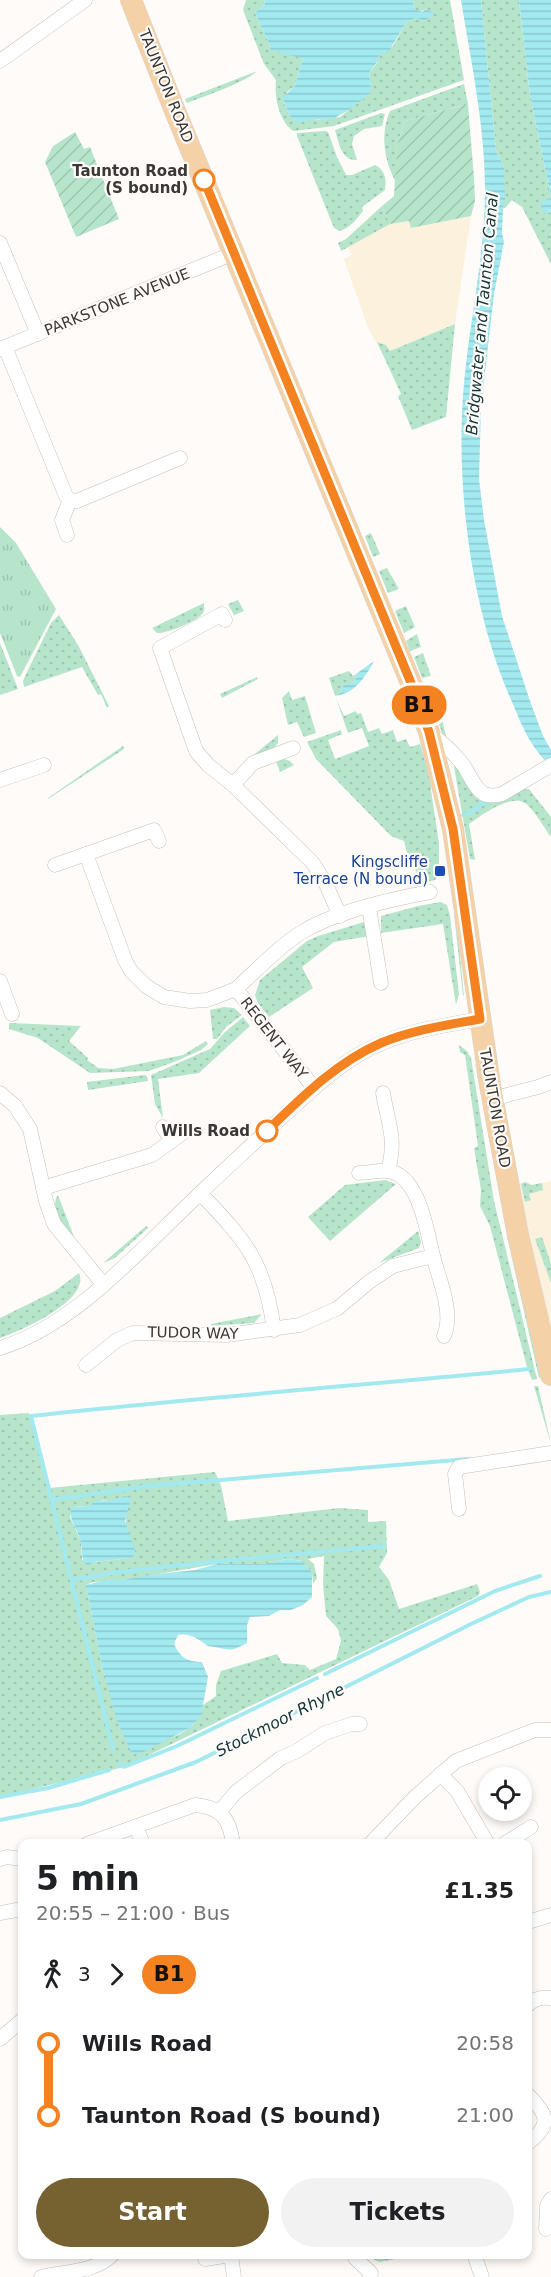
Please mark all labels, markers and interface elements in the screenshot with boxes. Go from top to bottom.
street label: TAUNTON ROAD [135,26,197,146]
place label: Taunton Road (S bound) [72,162,188,197]
marker: Taunton Road (S bound) [193,169,215,191]
water label: Bridgwater and Taunton Canal [462,192,502,436]
street label: PARKSTONE AVENUE [42,265,192,339]
line badge: B1 [392,686,446,724]
text: B1 [404,693,434,717]
place label: Kingscliffe Terrace (N bound) [293,853,428,888]
marker: Kingscliffe Terrace (N bound) [433,864,447,878]
street label: REGENT WAY [237,994,312,1083]
street label: TAUNTON ROAD [475,1046,514,1169]
marker: Wills Road [256,1120,278,1142]
place label: Wills Road [161,1122,250,1140]
street label: TUDOR WAY [146,1323,239,1343]
water label: Stockmoor Rhyne [213,1679,348,1761]
map controls [478,1767,532,1821]
button: locate [478,1767,532,1821]
text: 5 min [36,1859,140,1898]
text: £1.35 [444,1878,514,1903]
text: 20:55 – 21:00 · Bus [36,1901,230,1925]
icon: walk [36,1958,69,1991]
icon: forward [100,1958,133,1991]
text: 3 [78,1962,91,1986]
text: B1 [154,1962,184,1986]
text: Wills Road [82,2031,212,2056]
text: 20:58 [456,2031,514,2055]
text: Taunton Road (S bound) [82,2103,381,2128]
text: 21:00 [456,2103,514,2127]
button: Start [36,2178,269,2247]
button: Tickets [281,2178,514,2247]

